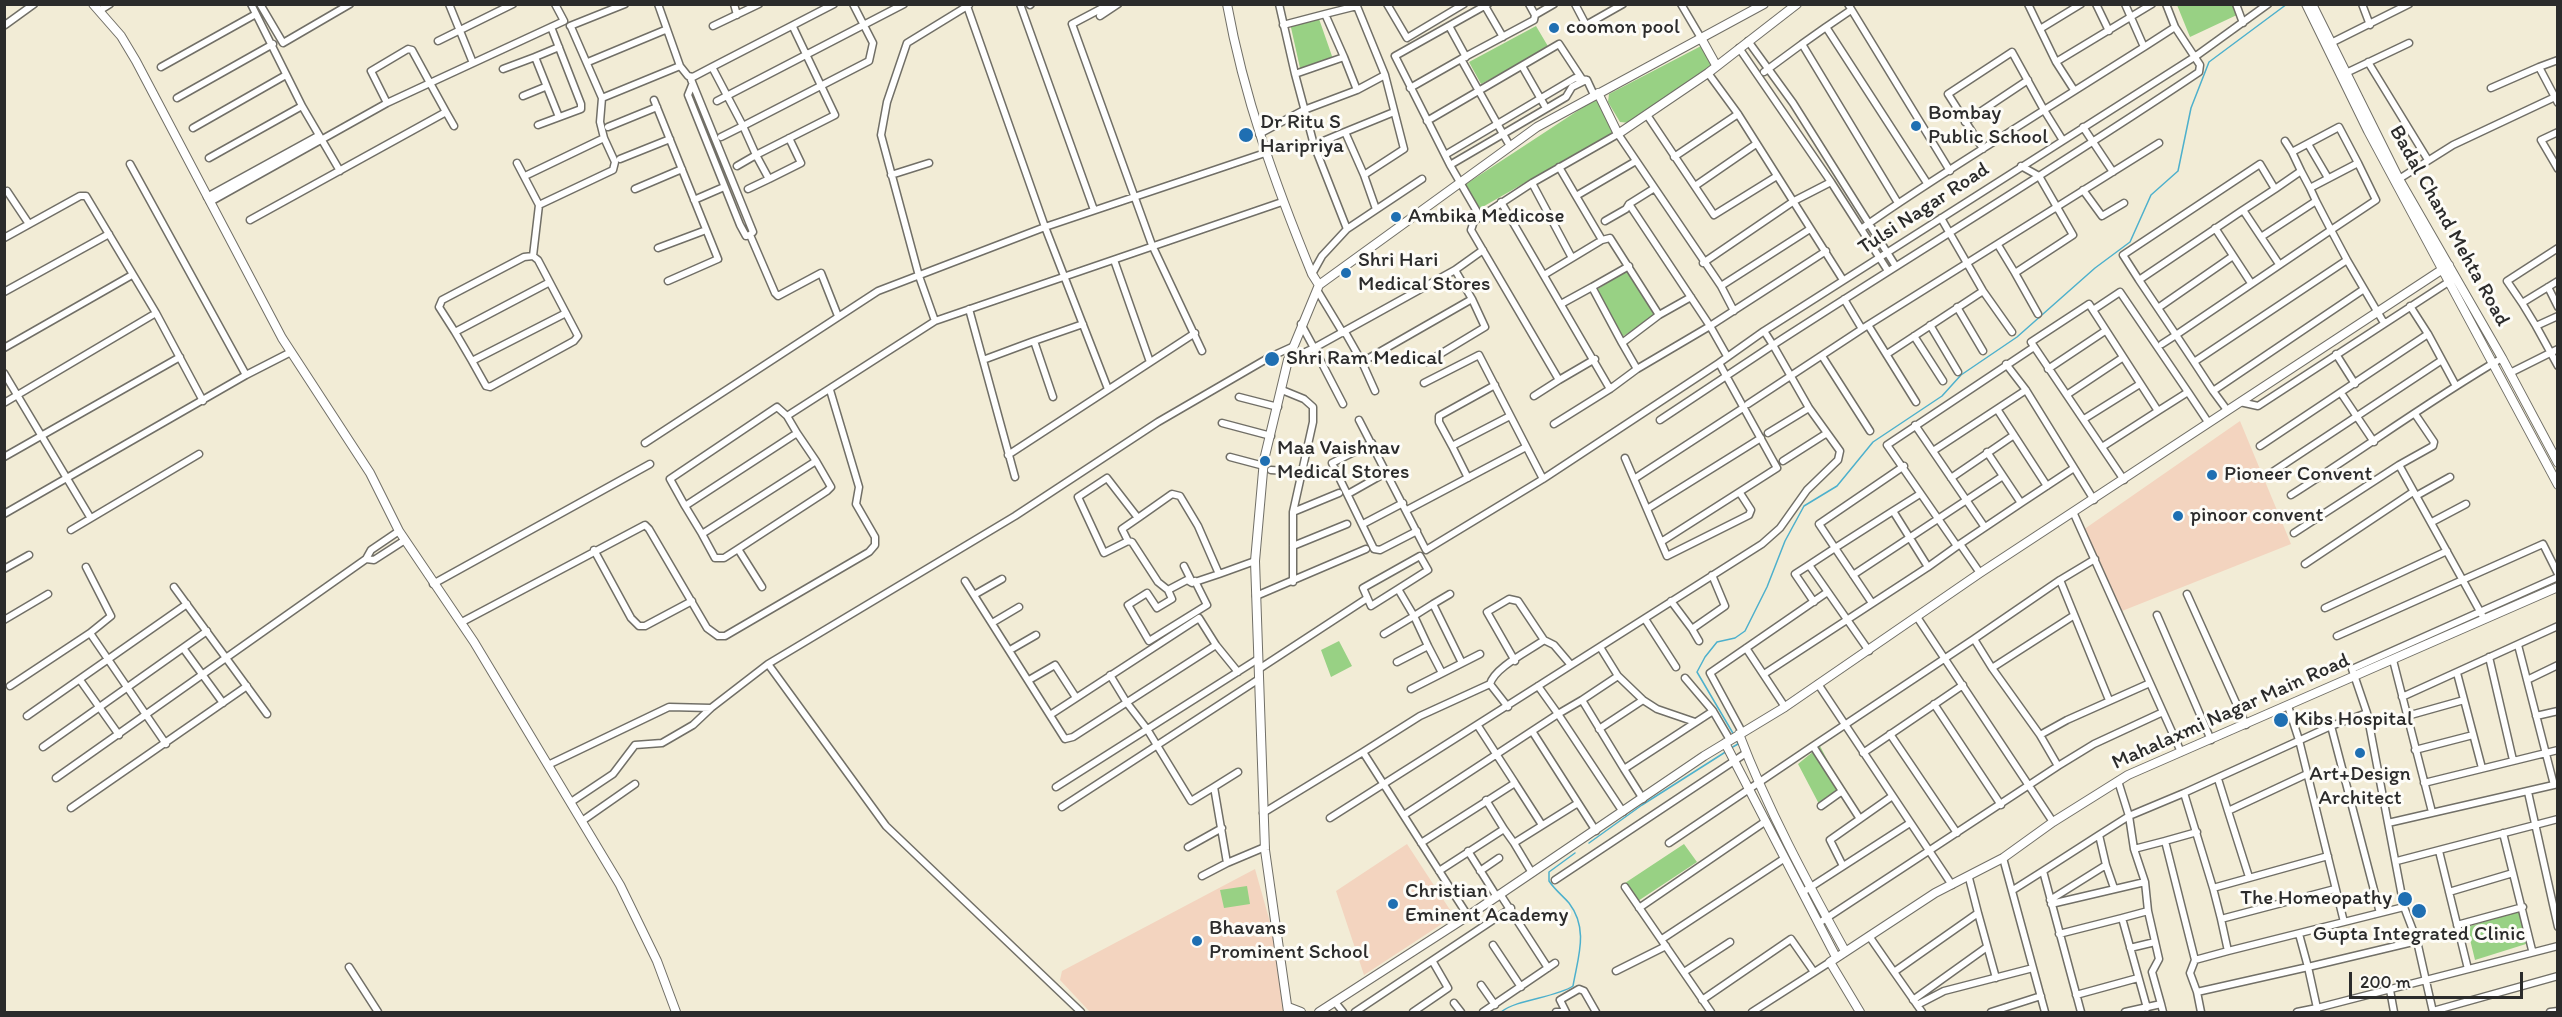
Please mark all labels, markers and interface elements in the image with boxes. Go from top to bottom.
place label: coomon pool [1566,15,1680,41]
marker: coomon pool [1547,21,1561,35]
place label: Bombay Public School [1928,101,2048,151]
place label: Dr Ritu S Haripriya [1260,110,1344,160]
marker: Bombay Public School [1909,119,1923,133]
street label: Badal Chand Mehta Road [2383,121,2515,331]
marker: Dr Ritu S Haripriya [1237,126,1255,144]
street label: Tulsi Nagar Road [1854,157,1994,261]
place label: Ambika Medicose [1408,204,1564,230]
marker: Ambika Medicose [1389,210,1403,224]
place label: Shri Hari Medical Stores [1358,248,1490,298]
marker: Shri Hari Medical Stores [1339,266,1353,280]
place label: Shri Ram Medical [1286,346,1443,372]
marker: Shri Ram Medical [1263,350,1281,368]
place label: Maa Vaishnav Medical Stores [1277,436,1409,486]
marker: Maa Vaishnav Medical Stores [1258,454,1272,468]
place label: Pioneer Convent [2224,462,2372,488]
marker: Pioneer Convent [2205,468,2219,482]
place label: pinoor convent [2190,503,2323,529]
marker: pinoor convent [2171,509,2185,523]
street label: Mahalaxmi Nagar Main Road [2108,648,2354,776]
place label: Kibs Hospital [2294,707,2413,733]
marker: Kibs Hospital [2272,711,2290,729]
marker: Art+Design Architect [2353,746,2367,760]
place label: Art+Design Architect [2309,762,2411,812]
place label: Christian Eminent Academy [1405,879,1568,929]
place label: The Homeopathy [2240,886,2392,912]
marker: The Homeopathy [2396,890,2414,908]
marker: Christian Eminent Academy [1386,897,1400,911]
marker: Gupta Integrated Clinic [2410,902,2428,920]
place label: Bhavans Prominent School [1209,916,1369,966]
place label: Gupta Integrated Clinic [2313,922,2525,948]
marker: Bhavans Prominent School [1190,934,1204,948]
scale bar [2352,960,2526,998]
text: 200 m [2360,971,2411,993]

